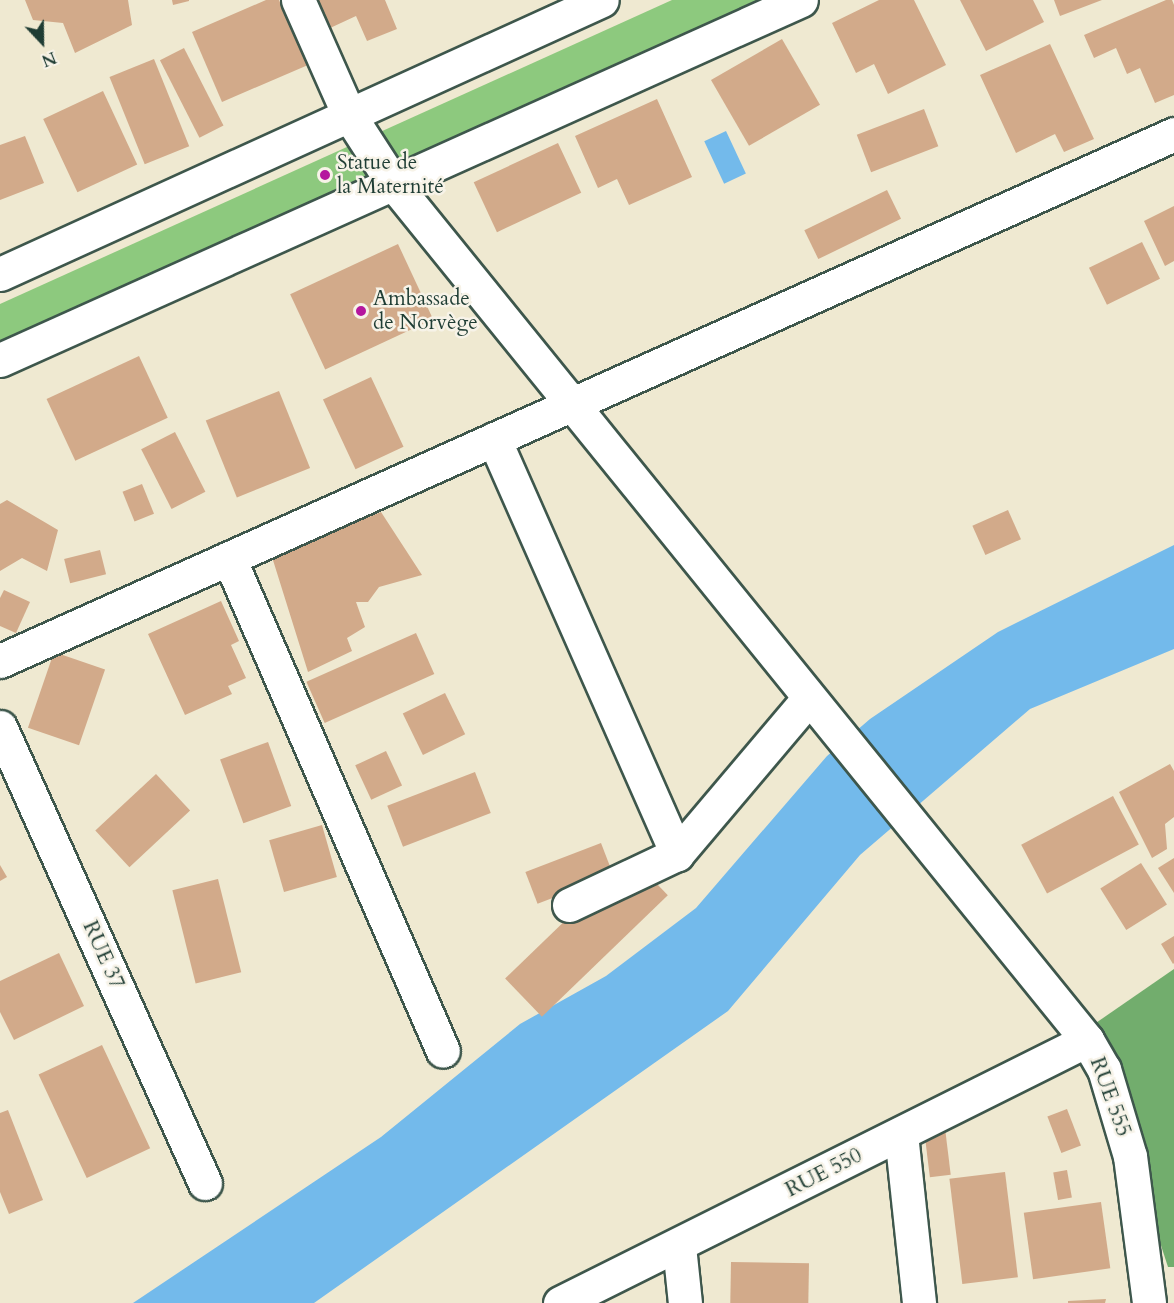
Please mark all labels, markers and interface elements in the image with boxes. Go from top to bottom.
north arrow [12,12,72,72]
text: N [38,46,59,71]
place label: Statue de la Maternité [337,150,444,200]
marker: Statue de la Maternité [318,168,332,182]
place label: Ambassade de Norvège [373,286,478,336]
marker: Ambassade de Norvège [354,304,368,318]
street label: RUE 37 [77,917,129,993]
street label: RUE 555 [1084,1054,1136,1140]
street label: RUE 550 [781,1143,867,1203]

